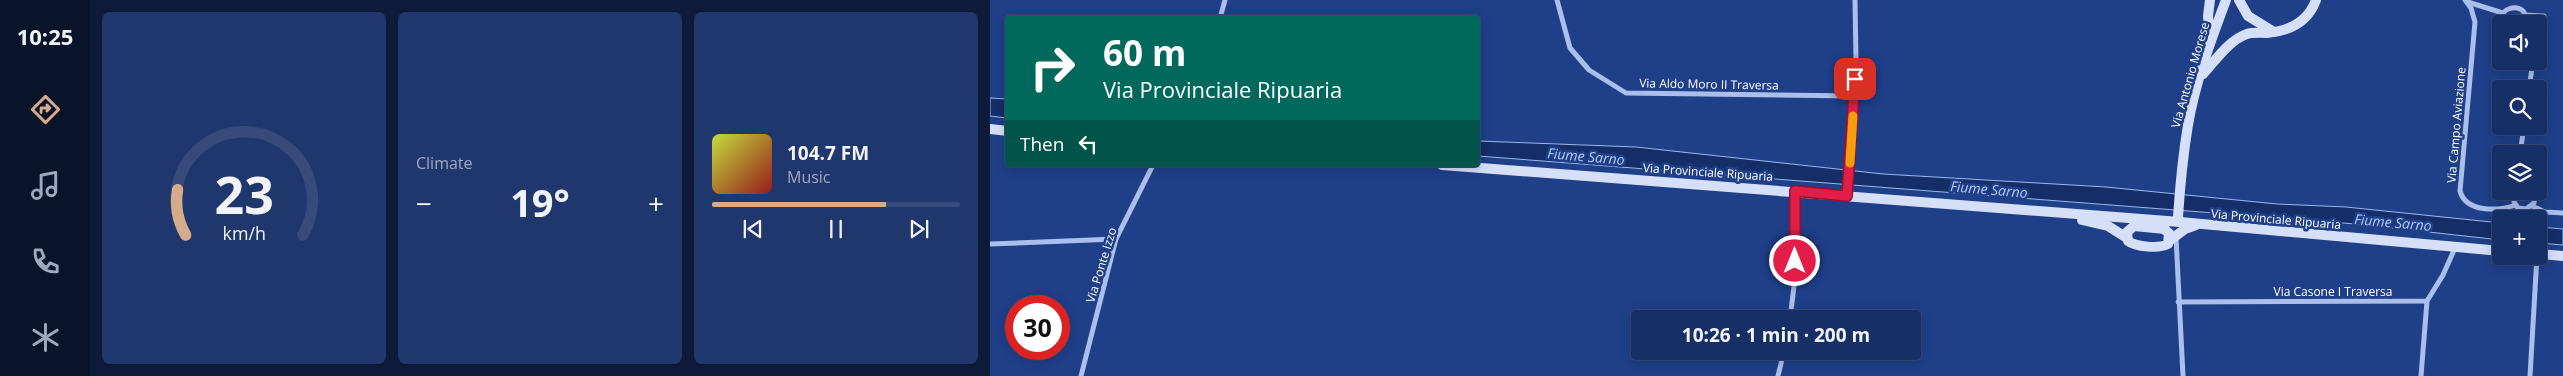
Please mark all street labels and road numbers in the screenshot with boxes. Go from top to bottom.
street label: Via Antonio Morese [2167,20,2213,130]
street label: Via Campo Aviazione [2442,66,2470,184]
street label: Via Aldo Moro II Traversa [1639,74,1779,94]
street label: Via Provinciale Ripuaria [1642,159,1774,185]
street label: Via Provinciale Ripuaria [2210,205,2342,233]
street label: Via Ponte Izzo [1082,225,1120,305]
street label: Via Casone I Traversa [2273,283,2393,300]

